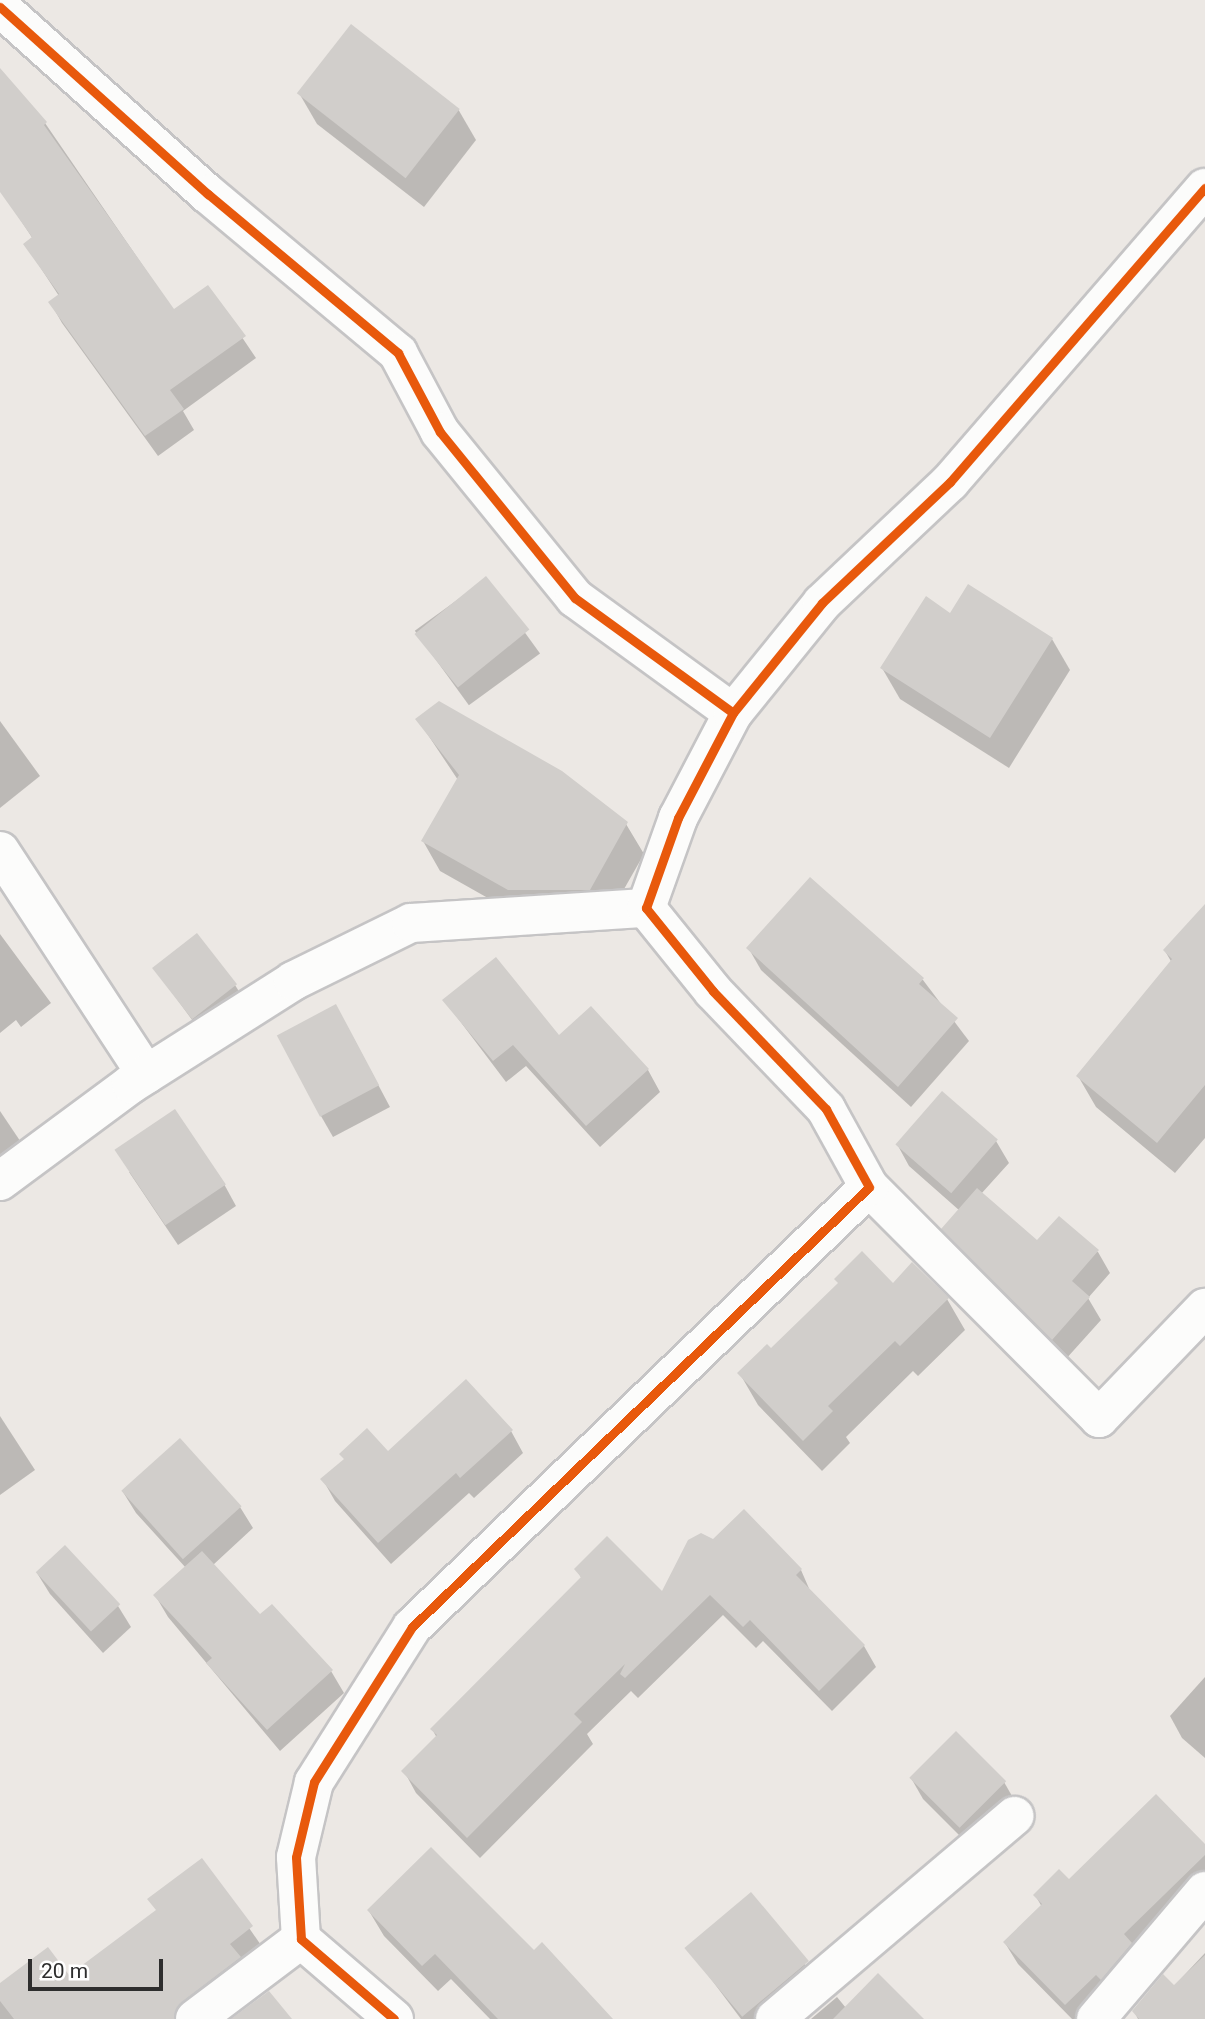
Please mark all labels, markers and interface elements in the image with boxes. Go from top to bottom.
scale bar [32,1946,166,1990]
text: 20 m [41,1959,88,1983]

